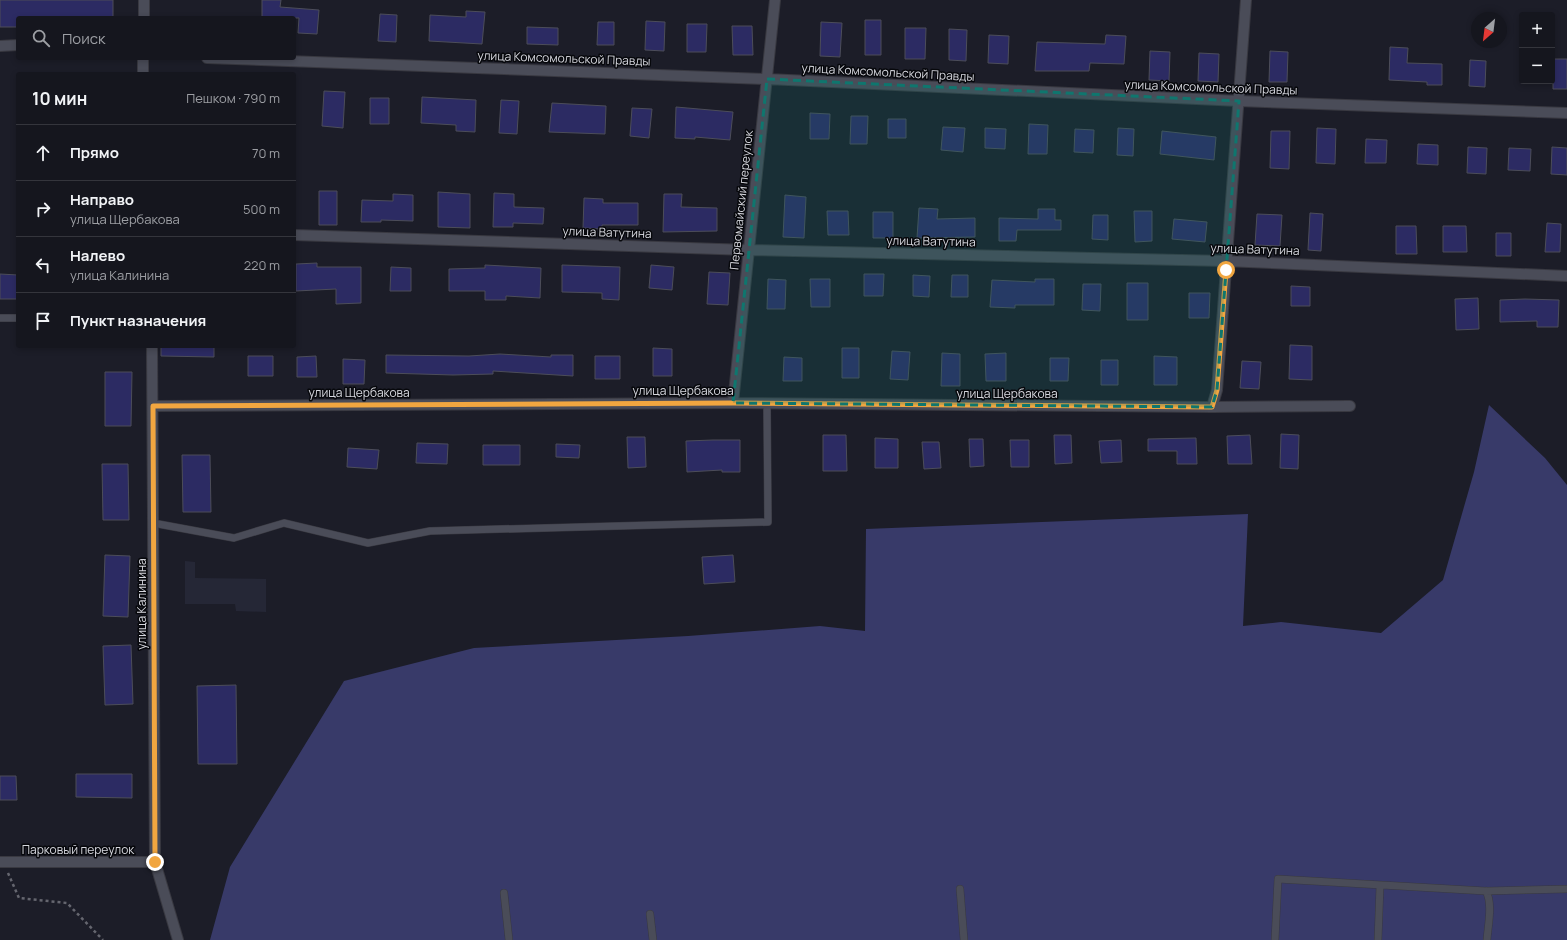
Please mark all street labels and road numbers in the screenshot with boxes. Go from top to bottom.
street label: улица Комсомольской Правды [477,46,651,70]
street label: улица Комсомольской Правды [801,59,975,85]
street label: улица Комсомольской Правды [1124,75,1298,99]
street label: Первомайский переулок [725,128,757,271]
street label: улица Ватутина [562,222,652,242]
street label: улица Ватутина [886,232,976,250]
street label: улица Ватутина [1210,239,1300,259]
street label: улица Щербакова [632,382,734,399]
street label: улица Щербакова [308,384,410,401]
street label: улица Щербакова [956,385,1058,402]
street label: улица Калинина [133,558,150,650]
street label: Парковый переулок [22,841,135,858]

